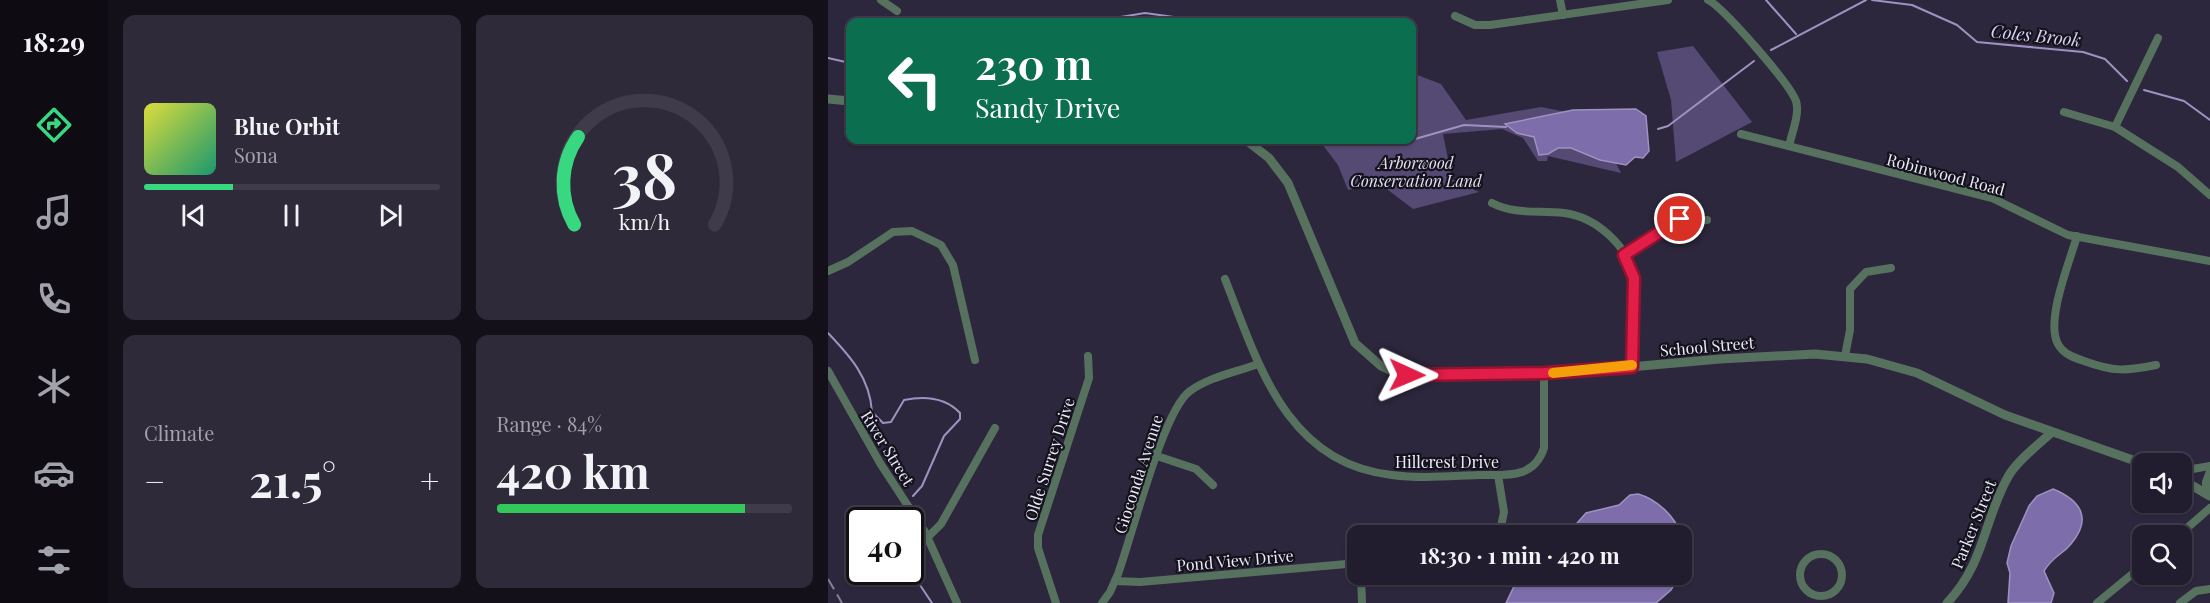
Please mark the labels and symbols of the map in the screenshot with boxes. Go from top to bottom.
water label: Coles Brook [1990,18,2082,52]
street label: Robinwood Road [1885,148,2007,200]
park label: Arborwood Conservation Land [1350,152,1483,191]
pin [1654,193,1705,244]
street label: School Street [1659,331,1755,361]
position arrow [1375,343,1439,407]
street label: Olde Surrey Drive [1019,395,1079,523]
street label: River Street [857,407,919,490]
street label: Gioconda Avenue [1109,412,1167,536]
street label: Hillcrest Drive [1395,451,1499,472]
street label: Parker Street [1946,476,2001,572]
speed limit sign: 40 [846,507,924,585]
street label: Pond View Drive [1175,544,1295,576]

